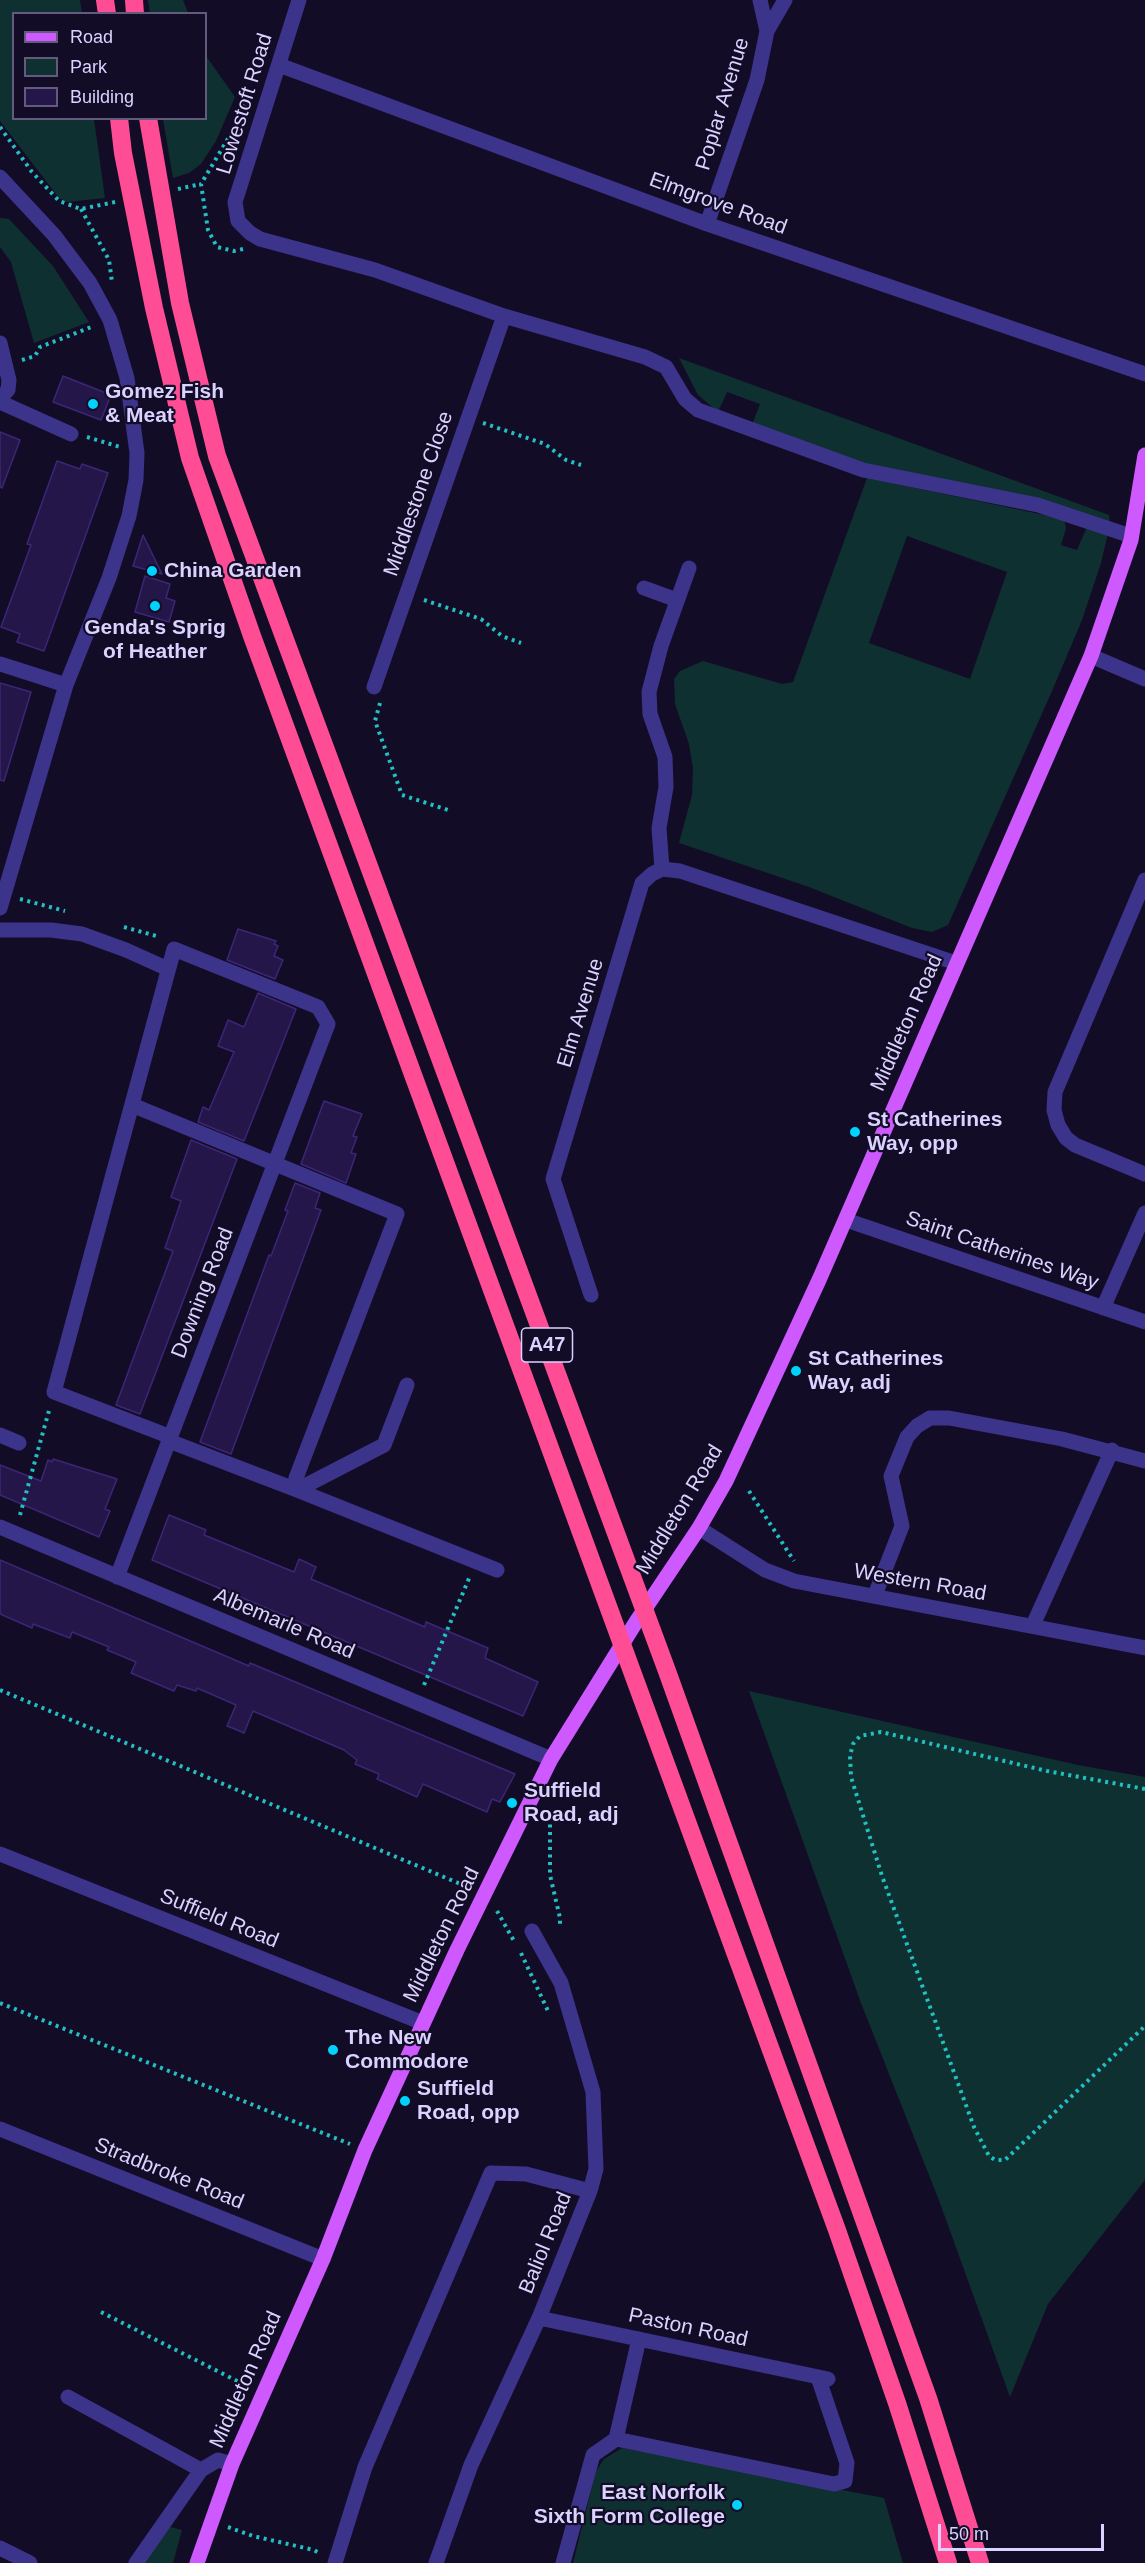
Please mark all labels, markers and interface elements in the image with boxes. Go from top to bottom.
legend [12,12,207,120]
text: Road [70,27,113,47]
street label: Lowestoft Road [212,31,278,177]
street label: Poplar Avenue [691,35,755,173]
text: Park [70,57,107,77]
text: Building [70,87,134,107]
street label: Elmgrove Road [646,167,790,241]
place label: Gomez Fish & Meat [105,379,224,429]
marker: Gomez Fish & Meat [86,397,100,411]
street label: Middlestone Close [379,408,459,580]
place label: China Garden [164,558,302,584]
marker: China Garden [145,564,159,578]
marker: Genda's Sprig of Heather [148,599,162,613]
place label: Genda's Sprig of Heather [84,615,226,665]
street label: Middleton Road [866,951,948,1095]
street label: Elm Avenue [552,955,610,1071]
place label: St Catherines Way, opp [867,1107,1002,1157]
marker: St Catherines Way, opp [848,1125,862,1139]
street label: Saint Catherines Way [902,1206,1102,1296]
street label: Downing Road [167,1224,239,1362]
road number: A47 [522,1328,572,1362]
place label: St Catherines Way, adj [808,1346,943,1396]
marker: St Catherines Way, adj [789,1364,803,1378]
street label: Middleton Road [631,1440,729,1580]
street label: Western Road [852,1559,988,1607]
street label: Albemarle Road [210,1583,358,1665]
place label: Suffield Road, adj [524,1778,619,1828]
marker: Suffield Road, adj [505,1796,519,1810]
street label: Middleton Road [398,1863,486,2007]
street label: Suffield Road [156,1884,282,1954]
place label: The New Commodore [345,2025,469,2075]
marker: The New Commodore [326,2043,340,2057]
place label: Suffield Road, opp [417,2076,520,2126]
marker: Suffield Road, opp [398,2094,412,2108]
street label: Stradbroke Road [91,2133,247,2215]
street label: Baliol Road [514,2188,578,2298]
street label: Paston Road [626,2303,750,2353]
street label: Middleton Road [205,2308,287,2452]
place label: East Norfolk Sixth Form College [534,2480,725,2530]
marker: East Norfolk Sixth Form College [730,2498,744,2512]
scale bar [941,2512,1108,2550]
text: 50 m [949,2524,989,2544]

